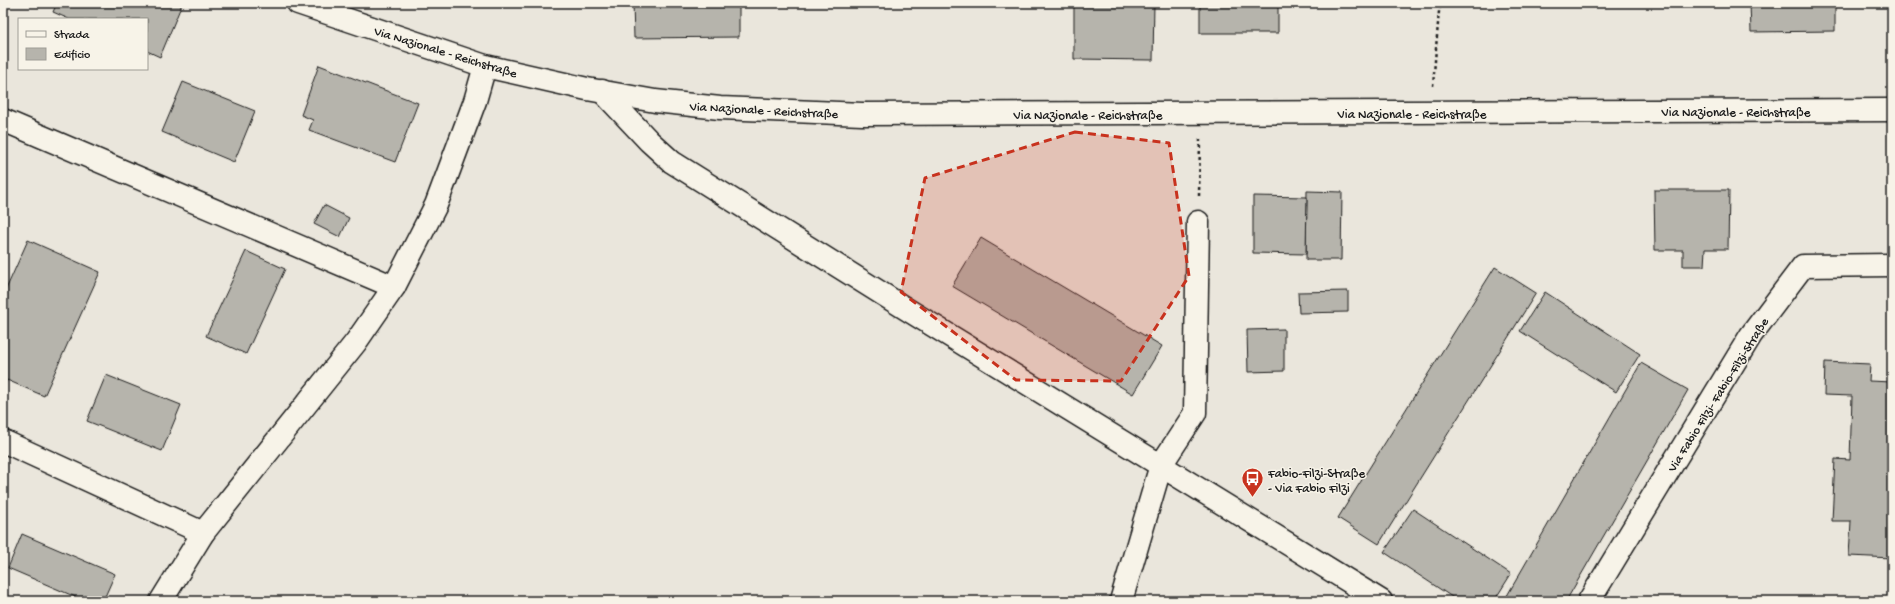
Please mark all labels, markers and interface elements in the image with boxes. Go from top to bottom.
legend [18,18,148,70]
street label: Via Nazionale - Reichstraße [371,24,519,82]
text: Strada [54,29,89,43]
text: Edificio [54,49,90,63]
street label: Via Nazionale - Reichstraße [688,100,839,123]
street label: Via Nazionale - Reichstraße [1661,106,1811,121]
street label: Via Nazionale - Reichstraße [1337,108,1487,123]
street label: Via Nazionale - Reichstraße [1013,109,1163,124]
street label: Via Fabio Filzi- Fabio-Filzi-Straße [1665,315,1773,476]
bus stop icon: Fabio-Filzi-Straße - Via Fabio Filzi [1239,466,1265,499]
place label: Fabio-Filzi-Straße - Via Fabio Filzi [1267,467,1365,497]

